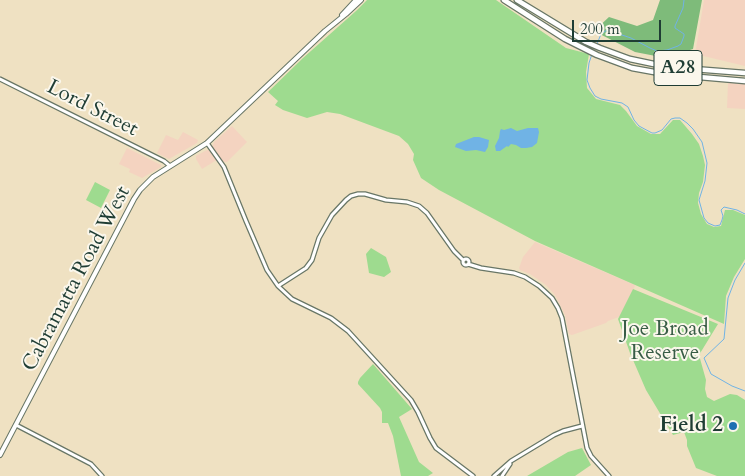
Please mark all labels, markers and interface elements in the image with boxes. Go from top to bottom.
scale bar [575,10,664,42]
text: 200 m [580,19,620,39]
road number: A28 [654,50,702,86]
street label: Lord Street [42,75,142,143]
street label: Cabramatta Road West [17,182,137,376]
park label: Joe Broad Reserve [621,317,709,367]
place label: Field 2 [659,413,723,439]
marker: Field 2 [727,420,739,432]

